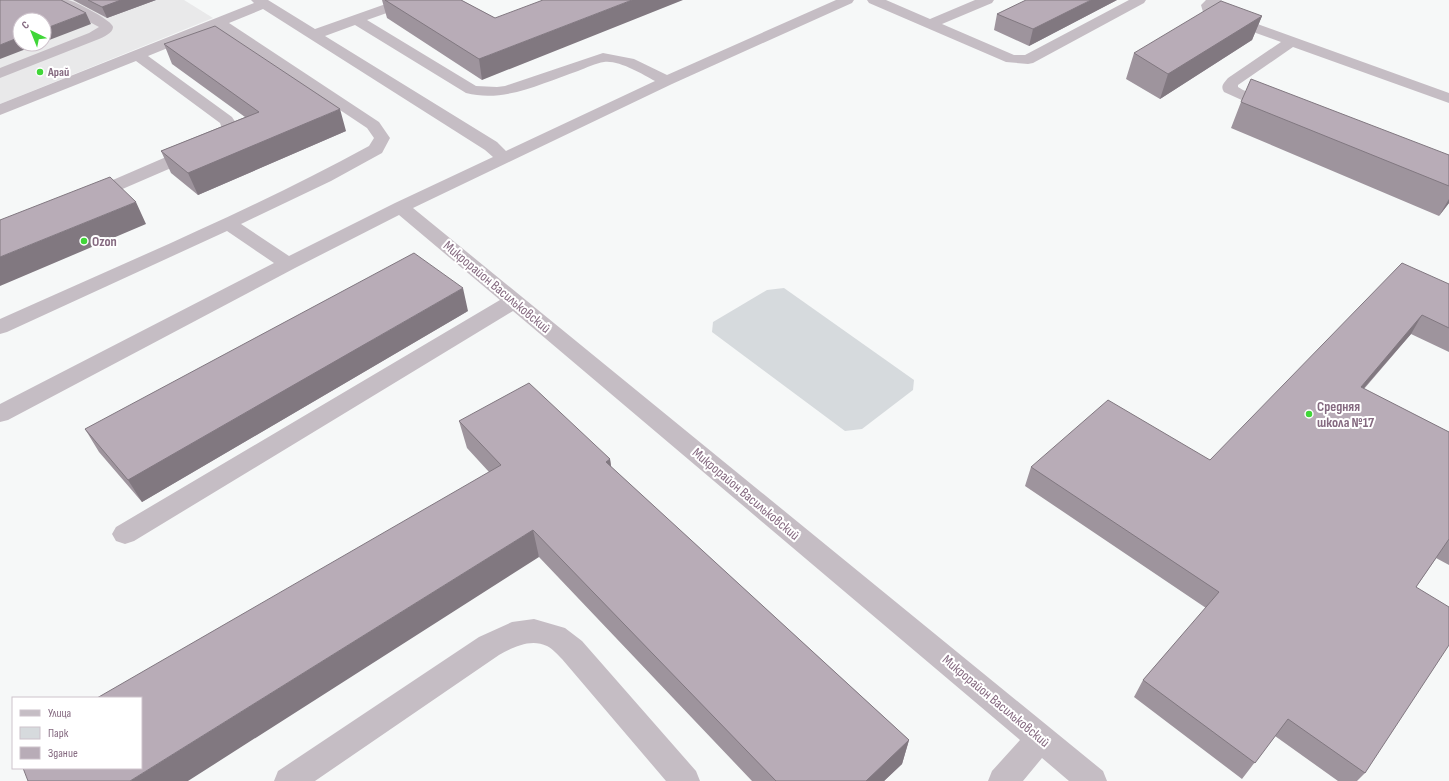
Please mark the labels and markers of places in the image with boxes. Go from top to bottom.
place label: Арай [47,65,69,80]
marker: Арай [35,67,45,77]
place label: Ozon [92,233,117,250]
marker: Ozon [79,236,89,246]
place label: Средняя школа №17 [1317,398,1375,431]
marker: Средняя школа №17 [1304,409,1314,419]

